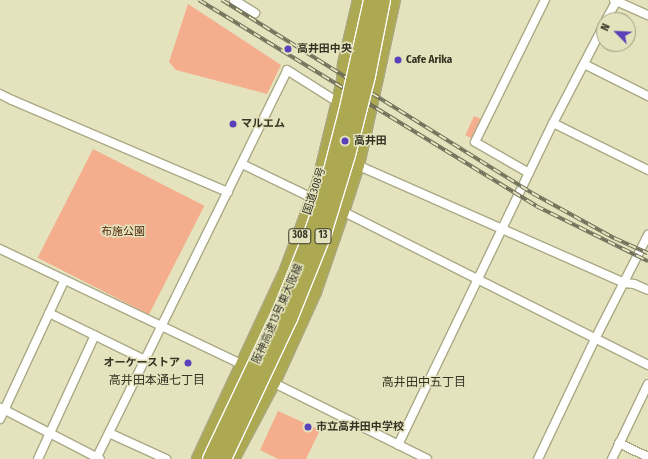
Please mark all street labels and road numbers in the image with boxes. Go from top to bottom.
street label: 国道308号 [301,166,329,216]
road number: 308 [288,228,312,244]
road number: 13 [314,228,332,244]
street label: 阪神高速13号東大阪線 [250,262,306,366]

